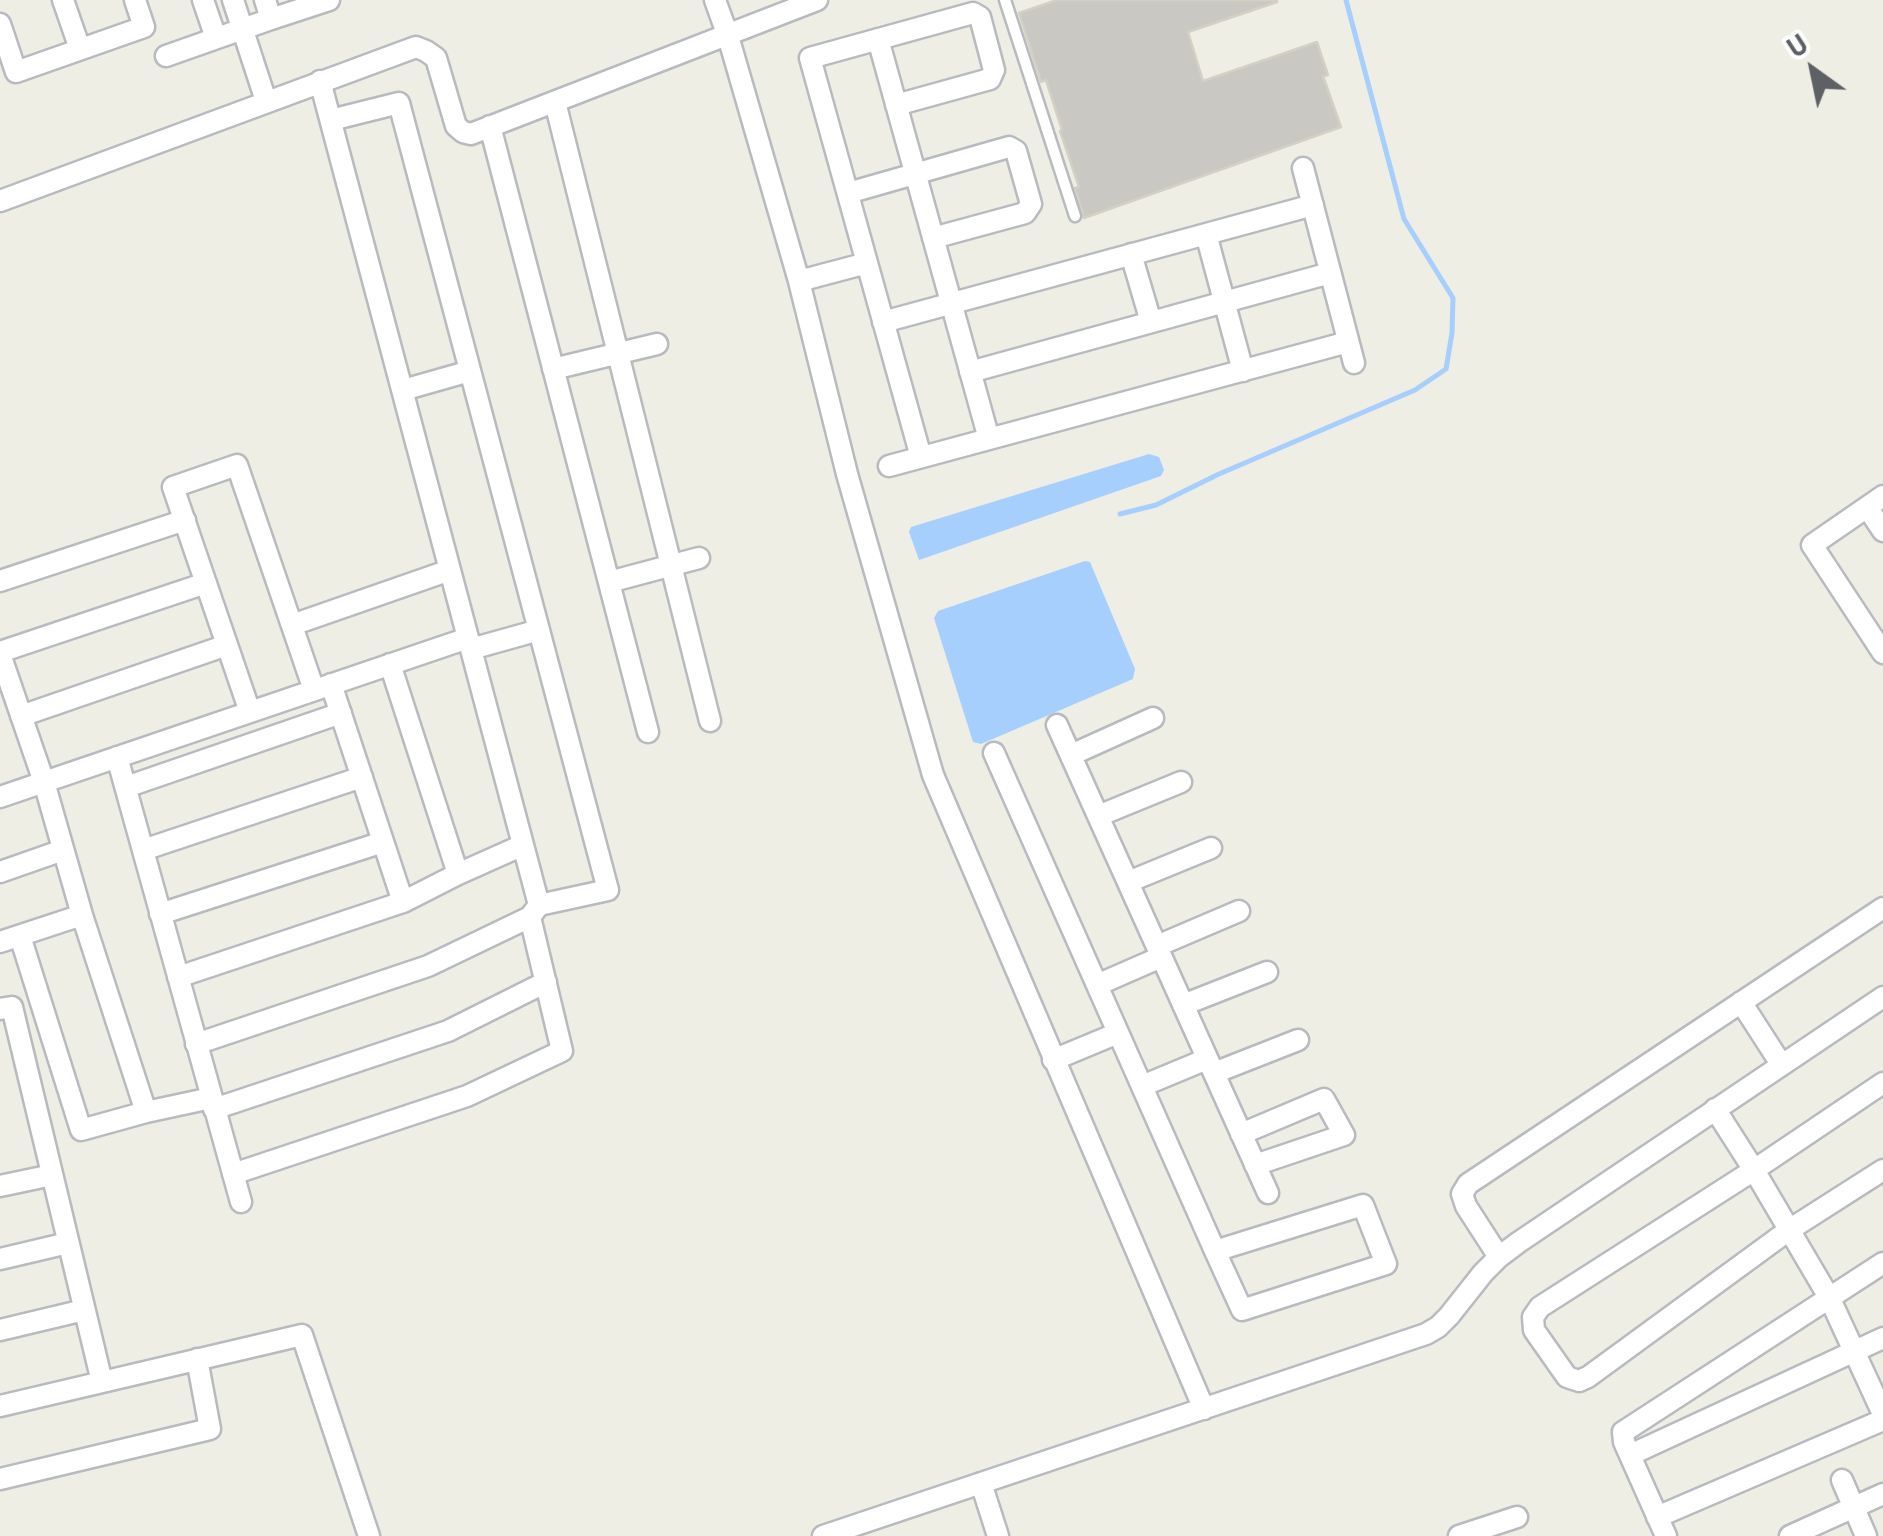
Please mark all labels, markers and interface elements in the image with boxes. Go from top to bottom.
north arrow [1763,20,1863,120]
text: U [1780,26,1813,64]

